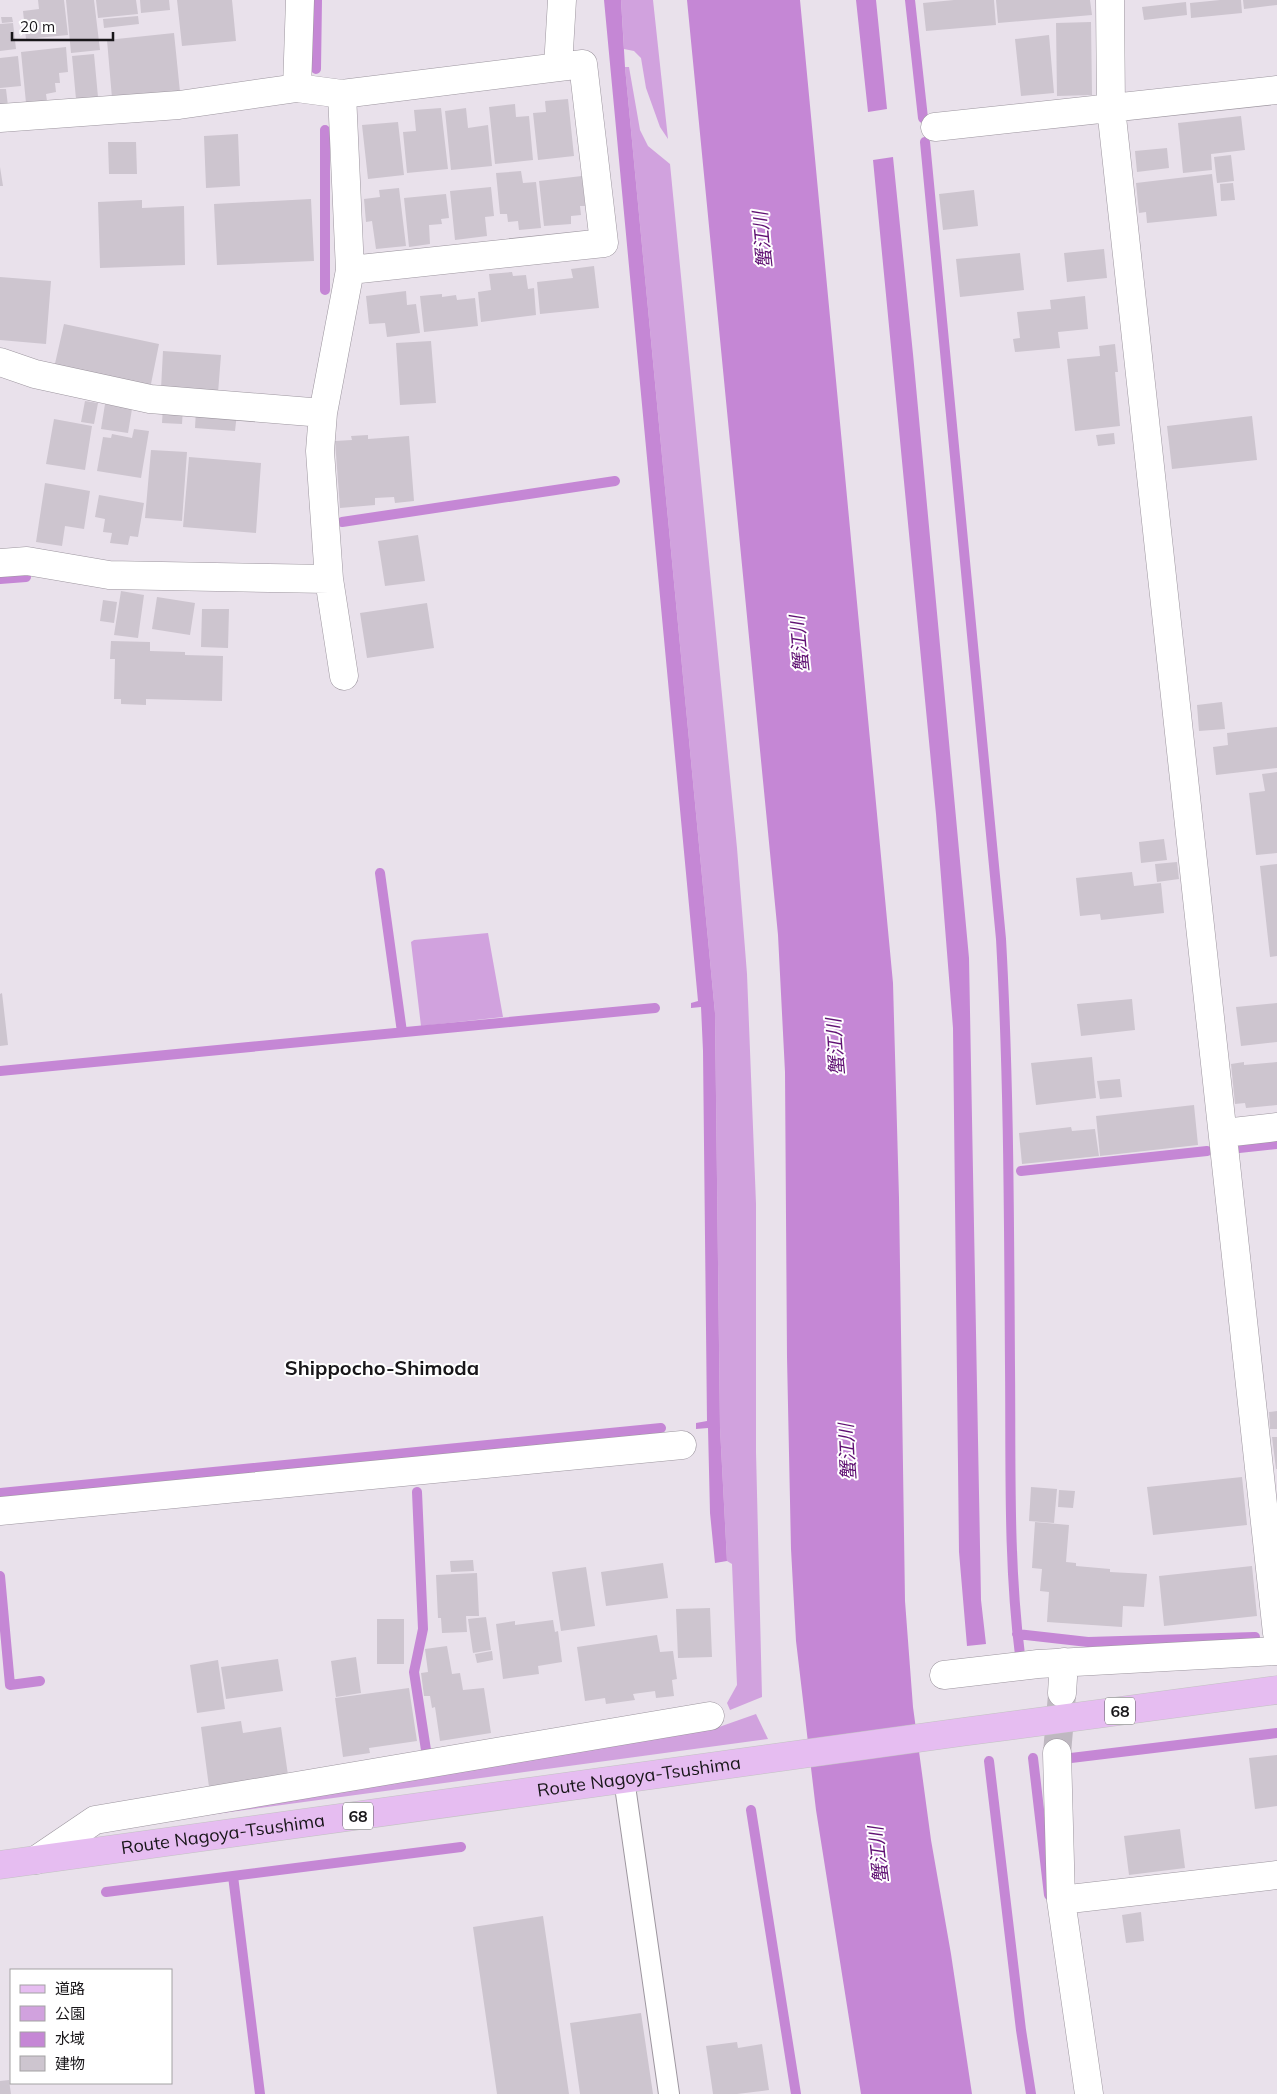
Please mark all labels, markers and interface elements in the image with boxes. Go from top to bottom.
scale bar [12,10,114,42]
text: 20 m [20,17,55,36]
water label: 蟹江川 [747,209,776,269]
water label: 蟹江川 [784,613,813,673]
water label: 蟹江川 [821,1016,849,1076]
district label: Shippocho-Shimoda [285,1355,479,1380]
water label: 蟹江川 [833,1421,860,1481]
road number: 68 [1105,1698,1135,1724]
street label: Route Nagoya-Tsushima [536,1751,742,1802]
road number: 68 [343,1802,373,1830]
street label: Route Nagoya-Tsushima [120,1808,326,1859]
water label: 蟹江川 [863,1823,893,1885]
legend [10,1969,172,2084]
text: 道路 [55,1979,85,1998]
text: 公園 [55,2004,85,2023]
text: 水域 [55,2029,85,2048]
text: 建物 [55,2054,85,2073]

